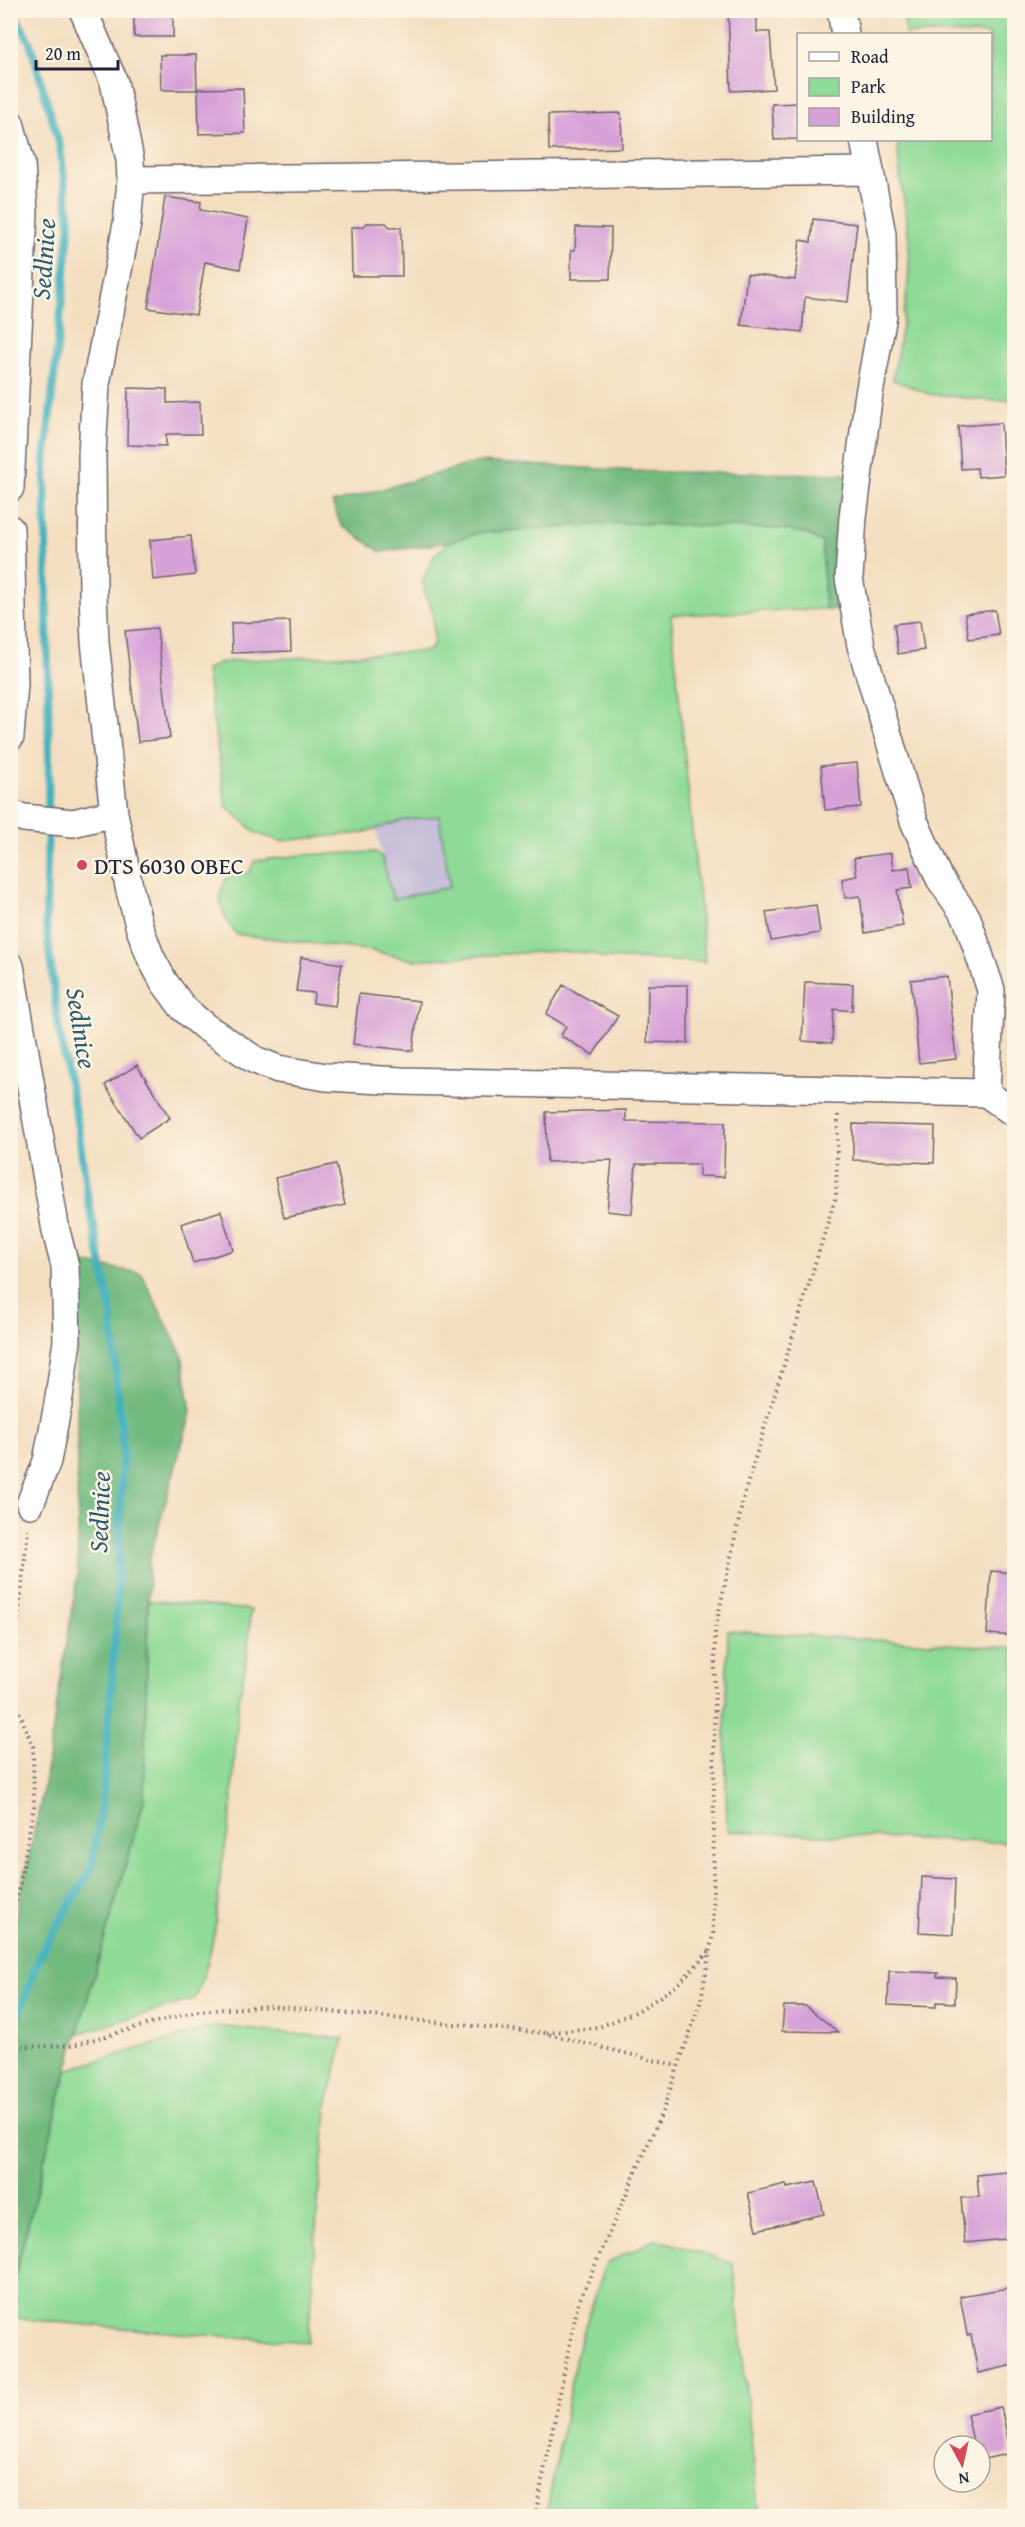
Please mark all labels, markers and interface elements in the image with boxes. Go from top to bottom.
scale bar [36,33,118,71]
legend [797,33,992,141]
text: 20 m [45,40,81,67]
text: Road [851,43,889,70]
text: Park [851,73,887,100]
text: Building [851,103,915,130]
water label: Sedlnice [21,217,65,301]
place label: DTS 6030 OBEC [94,848,244,883]
marker: DTS 6030 OBEC [75,858,89,872]
water label: Sedlnice [56,985,108,1071]
water label: Sedlnice [78,1470,120,1554]
north arrow [932,2434,992,2494]
text: N [957,2466,971,2492]

